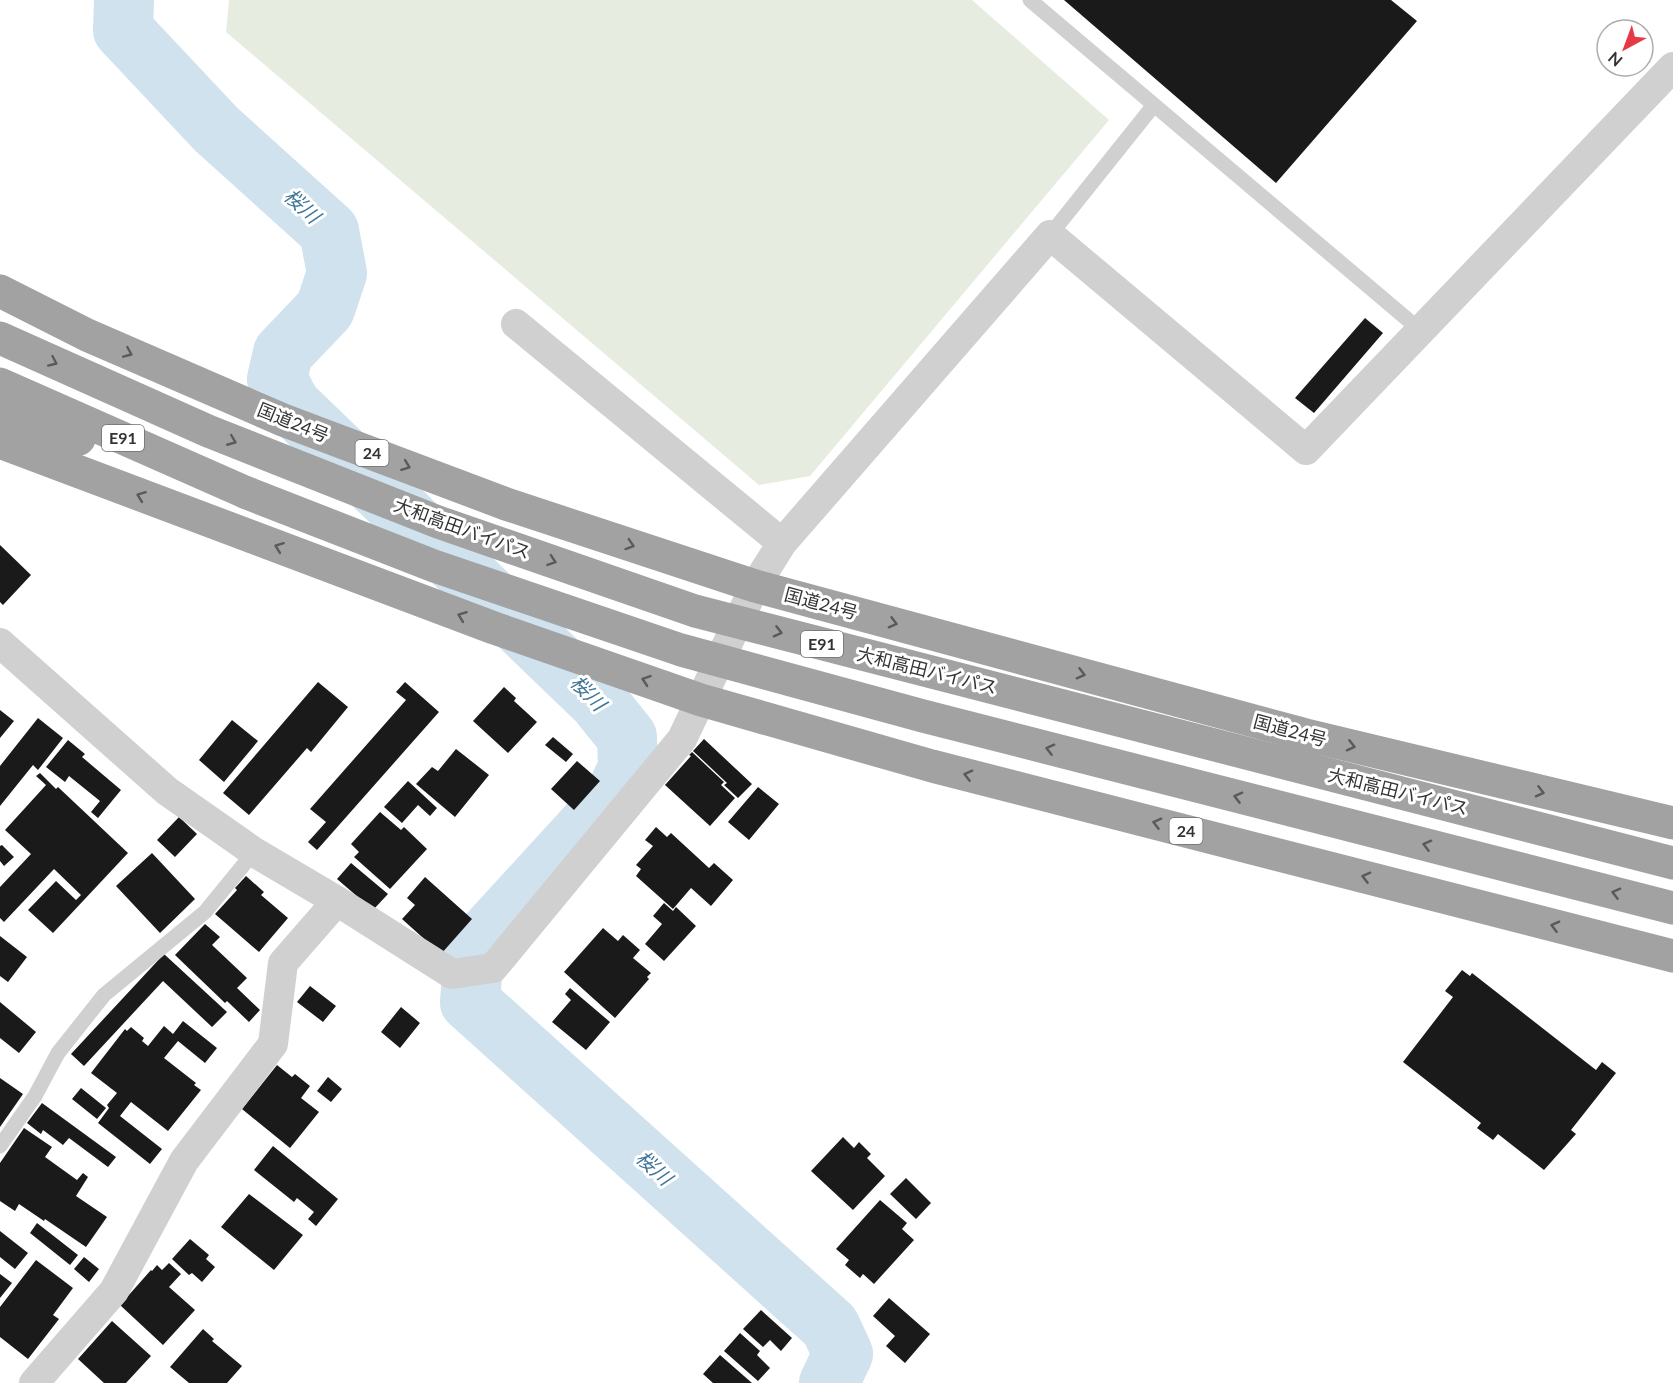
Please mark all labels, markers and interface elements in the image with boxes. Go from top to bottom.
north arrow [1595,18,1655,78]
text: N [1604,48,1626,71]
water label: 桜川 [280,183,327,229]
one-way arrow [122,346,133,358]
one-way arrow [47,355,58,367]
street label: 国道24号 [255,398,332,446]
road number: E91 [102,425,144,451]
one-way arrow [226,434,237,446]
road number: 24 [356,440,388,466]
one-way arrow [400,459,411,471]
one-way arrow [137,490,147,503]
street label: 大和高田バイパス [391,493,534,563]
one-way arrow [624,537,635,550]
one-way arrow [275,542,285,555]
one-way arrow [546,554,557,567]
street label: 国道24号 [782,583,860,623]
one-way arrow [457,611,468,623]
one-way arrow [888,616,898,629]
one-way arrow [772,625,783,637]
road number: E91 [801,631,843,657]
street label: 大和高田バイパス [855,642,1000,698]
one-way arrow [1076,667,1086,680]
water label: 桜川 [566,670,613,716]
one-way arrow [641,675,652,688]
street label: 国道24号 [1251,710,1329,750]
one-way arrow [1345,739,1355,752]
one-way arrow [1045,743,1055,756]
street label: 大和高田バイパス [1326,763,1471,819]
one-way arrow [964,769,974,782]
one-way arrow [1535,784,1545,797]
one-way arrow [1234,791,1244,804]
one-way arrow [1152,818,1162,831]
road number: 24 [1170,818,1202,844]
one-way arrow [1423,840,1433,852]
one-way arrow [1362,872,1372,885]
one-way arrow [1611,888,1621,901]
one-way arrow [1550,920,1560,933]
water label: 桜川 [632,1145,679,1191]

